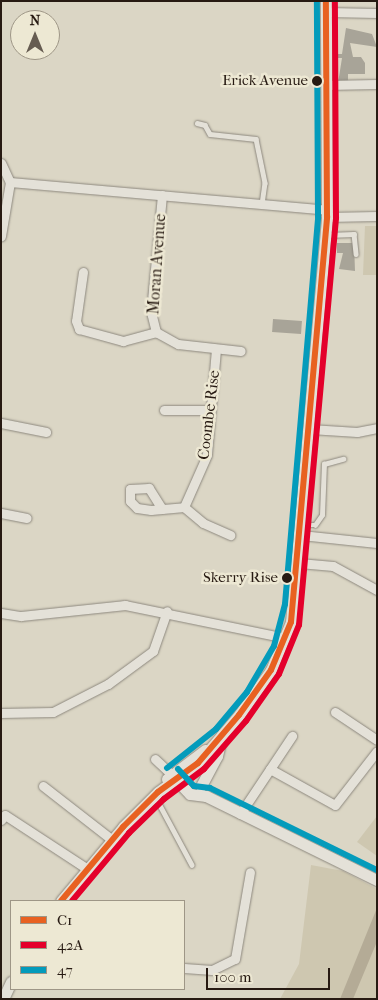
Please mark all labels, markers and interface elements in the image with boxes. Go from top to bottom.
north arrow [10,10,60,60]
text: N [30,12,40,29]
place label: Erick Avenue [222,72,308,90]
marker: Erick Avenue [312,76,322,86]
street label: Moran Avenue [144,213,170,315]
street label: Coombe Rise [194,369,224,461]
place label: Skerry Rise [203,569,278,587]
marker: Skerry Rise [282,573,292,583]
legend [10,900,185,990]
text: C1 [57,911,72,929]
text: 42A [57,936,83,954]
scale bar [208,958,332,990]
text: 47 [57,961,73,979]
text: 100 m [214,968,252,986]

